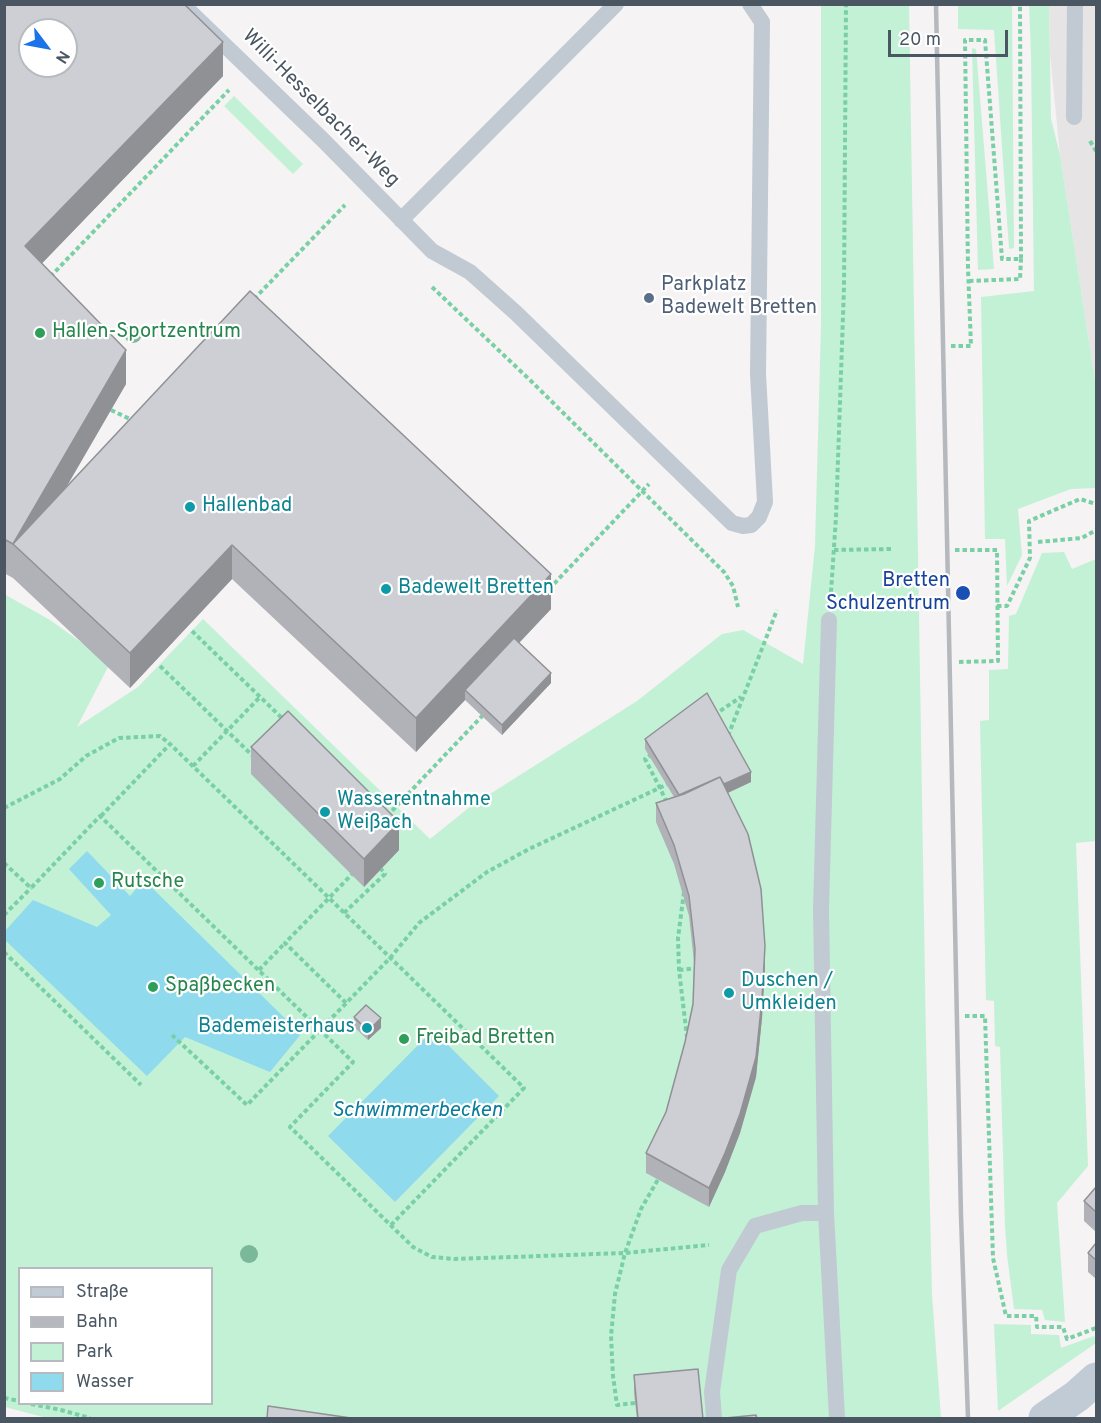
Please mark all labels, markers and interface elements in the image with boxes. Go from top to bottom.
north arrow [18,18,78,78]
scale bar [891,18,1011,56]
street label: Willi-Hesselbacher-Weg [236,25,404,193]
text: 20 m [899,29,941,52]
text: N [50,46,73,67]
place label: Parkplatz Badewelt Bretten [661,274,817,321]
marker: Parkplatz Badewelt Bretten [642,291,656,305]
place label: Hallen-Sportzentrum [52,321,241,345]
marker: Hallen-Sportzentrum [33,326,47,340]
place label: Hallenbad [202,495,292,519]
marker: Hallenbad [183,500,197,514]
place label: Bretten Schulzentrum [826,570,950,617]
place label: Badewelt Bretten [398,577,554,601]
marker: Badewelt Bretten [379,582,393,596]
marker: Bretten Schulzentrum [954,584,972,602]
place label: Wasserentnahme Weißach [337,789,491,836]
marker: Wasserentnahme Weißach [318,805,332,819]
place label: Rutsche [111,871,184,895]
marker: Rutsche [92,876,106,890]
place label: Duschen / Umkleiden [741,970,837,1017]
place label: Spaßbecken [165,975,275,999]
marker: Spaßbecken [146,980,160,994]
marker: Duschen / Umkleiden [722,986,736,1000]
place label: Bademeisterhaus [198,1016,355,1040]
marker: Bademeisterhaus [360,1021,374,1035]
place label: Freibad Bretten [416,1027,555,1051]
marker: Freibad Bretten [397,1032,411,1046]
water label: Schwimmerbecken [332,1099,502,1125]
legend [18,1267,213,1405]
text: Straße [76,1281,128,1304]
text: Bahn [76,1311,118,1334]
text: Park [76,1341,113,1364]
text: Wasser [76,1371,134,1394]

